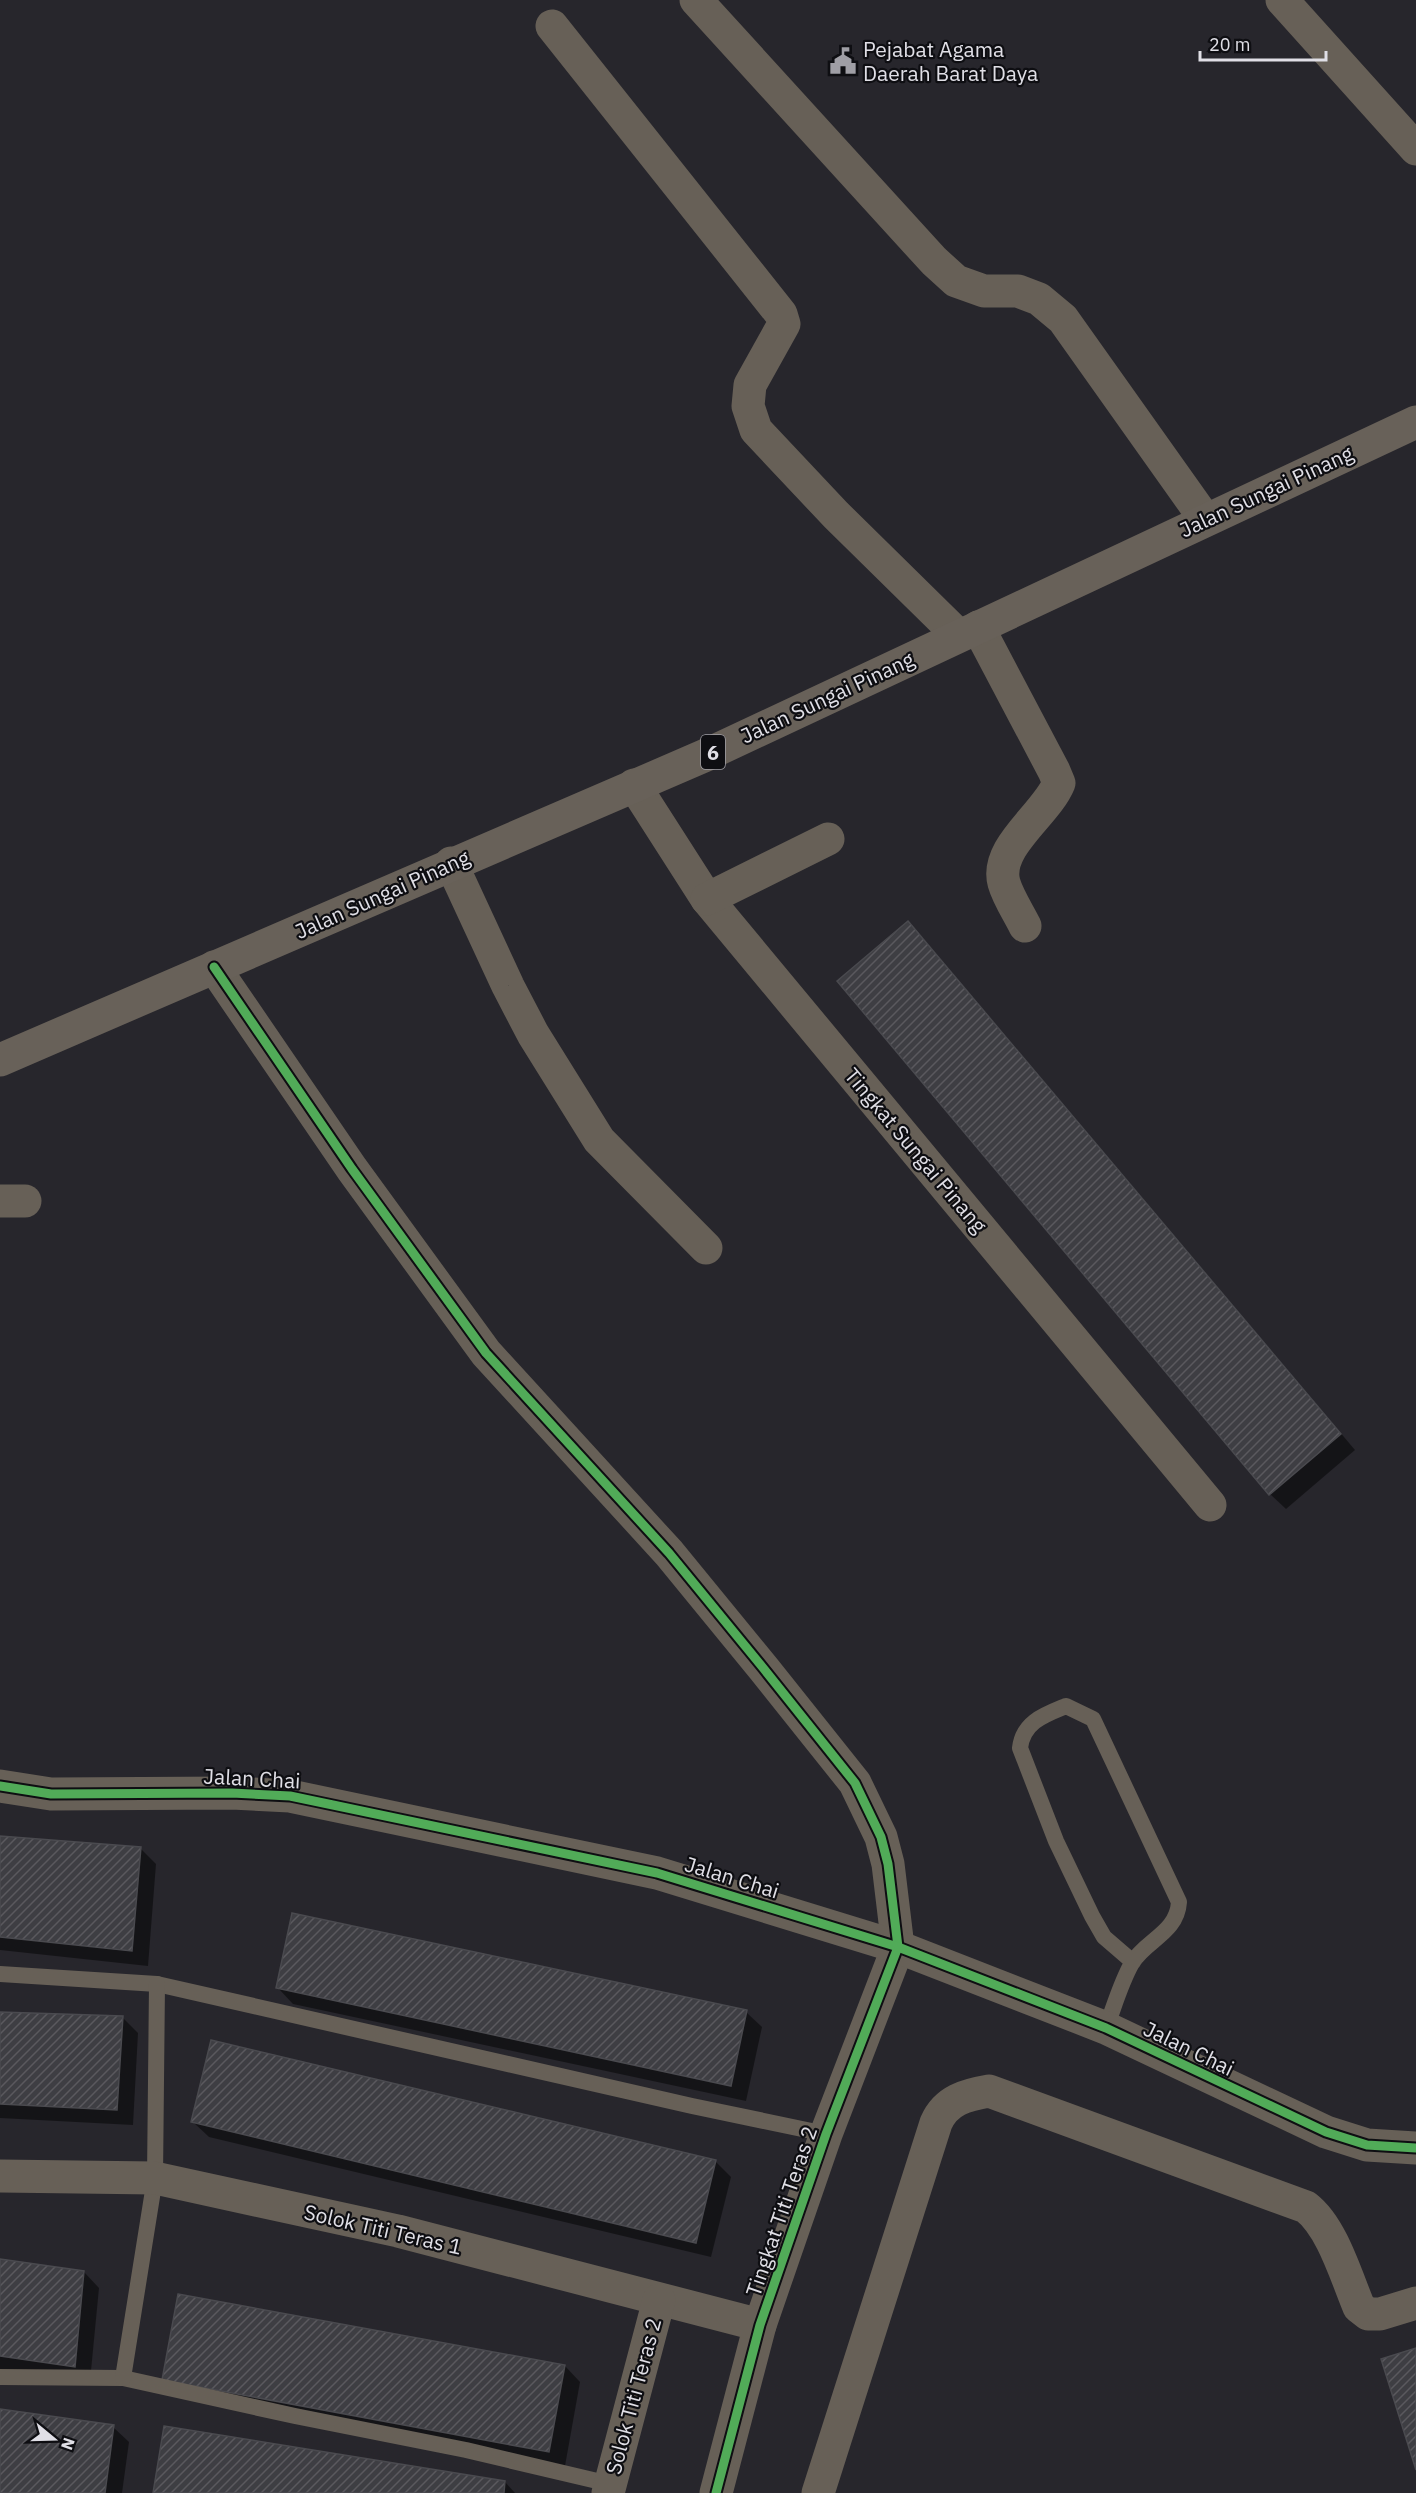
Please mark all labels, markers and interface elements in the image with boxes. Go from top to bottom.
scale bar [1200,24,1326,62]
text: 20 m [1209,33,1251,56]
place label: Pejabat Agama Daerah Barat Daya [863,35,1038,87]
public building icon: Pejabat Agama Daerah Barat Daya [828,46,858,76]
street label: Jalan Sungai Pinang [1175,439,1357,543]
street label: Jalan Sungai Pinang [736,645,918,749]
road number: 6 [701,735,725,769]
street label: Jalan Sungai Pinang [290,843,474,945]
street label: Tingkat Sungai Pinang [839,1062,993,1238]
street label: Jalan Chai [203,1761,301,1795]
street label: Jalan Chai [681,1849,783,1905]
street label: Jalan Chai [1139,2014,1239,2082]
street label: Tingkat Titi Teras 2 [739,2122,823,2300]
street label: Solok Titi Teras 1 [301,2197,465,2261]
street label: Solok Titi Teras 2 [599,2315,667,2477]
north arrow [24,2409,84,2469]
text: N [57,2435,80,2453]

